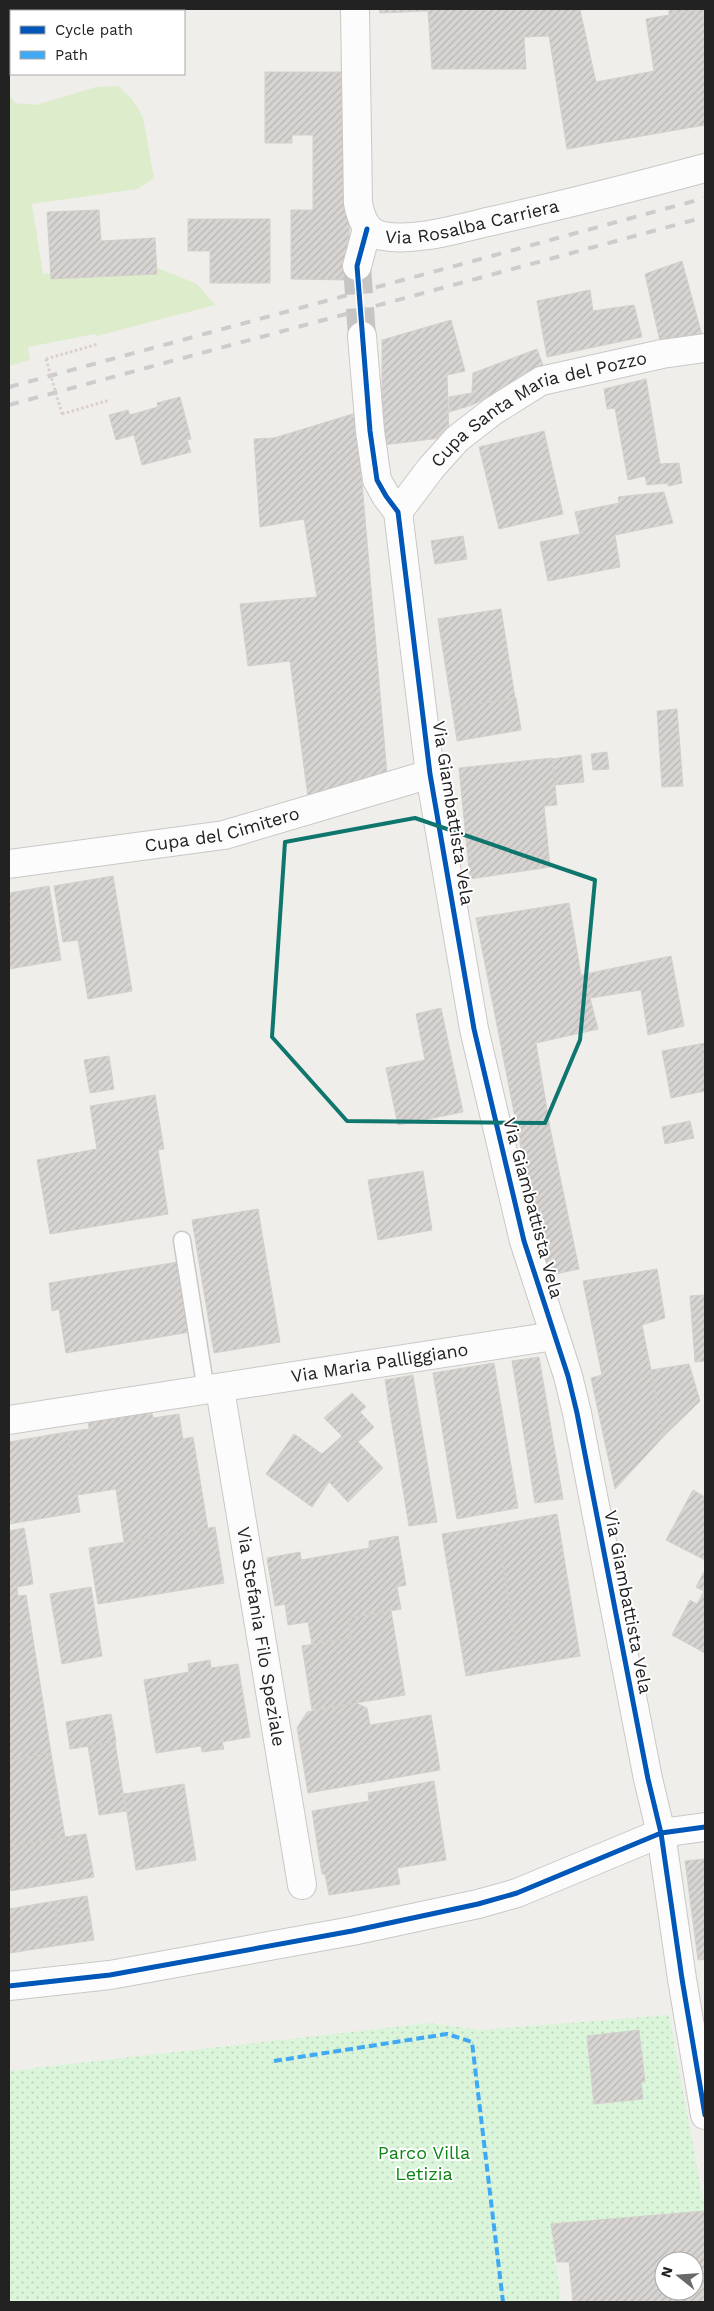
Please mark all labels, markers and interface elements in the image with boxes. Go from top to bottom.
legend [10,10,185,75]
text: Cycle path [55,21,133,39]
text: Path [55,46,88,64]
street label: Via Rosalba Carriera [384,195,561,248]
street label: Cupa Santa Maria del Pozzo [426,347,649,471]
street label: Via Giambattista Vela [429,719,478,907]
street label: Cupa del Cimitero [143,802,302,856]
street label: Via Giambattista Vela [499,1115,568,1301]
street label: Via Maria Palliggiano [289,1338,470,1386]
street label: Via Giambattista Vela [600,1508,657,1695]
street label: Via Stefania Filo Speziale [233,1525,290,1748]
park label: Parco Villa Letizia [378,2142,470,2184]
north arrow [654,2251,704,2301]
text: N [657,2265,676,2279]

